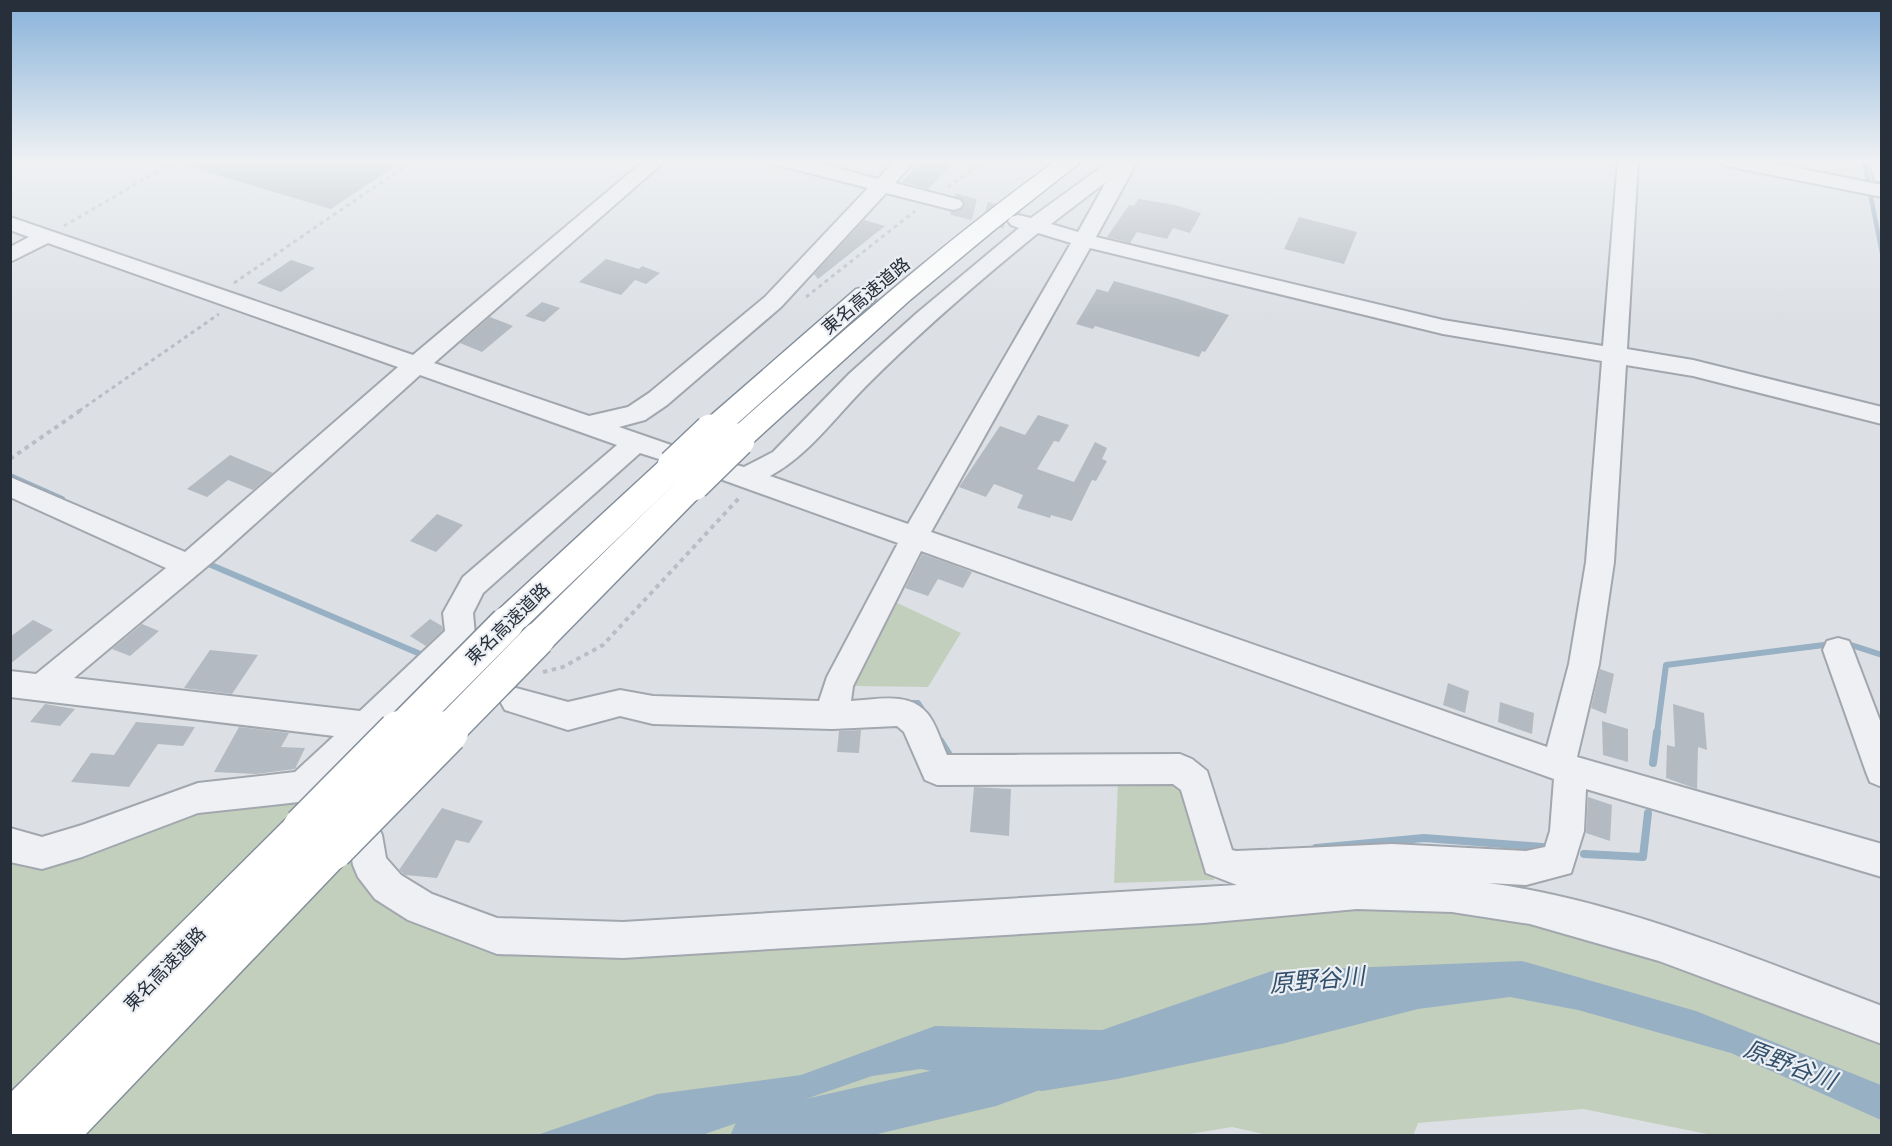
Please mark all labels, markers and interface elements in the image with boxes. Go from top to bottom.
street label: 東名高速道路 [816,251,914,339]
street label: 東名高速道路 [460,577,554,669]
street label: 東名高速道路 [118,921,210,1015]
water label: 原野谷川 [1268,958,1369,999]
water label: 原野谷川 [1740,1031,1844,1097]

